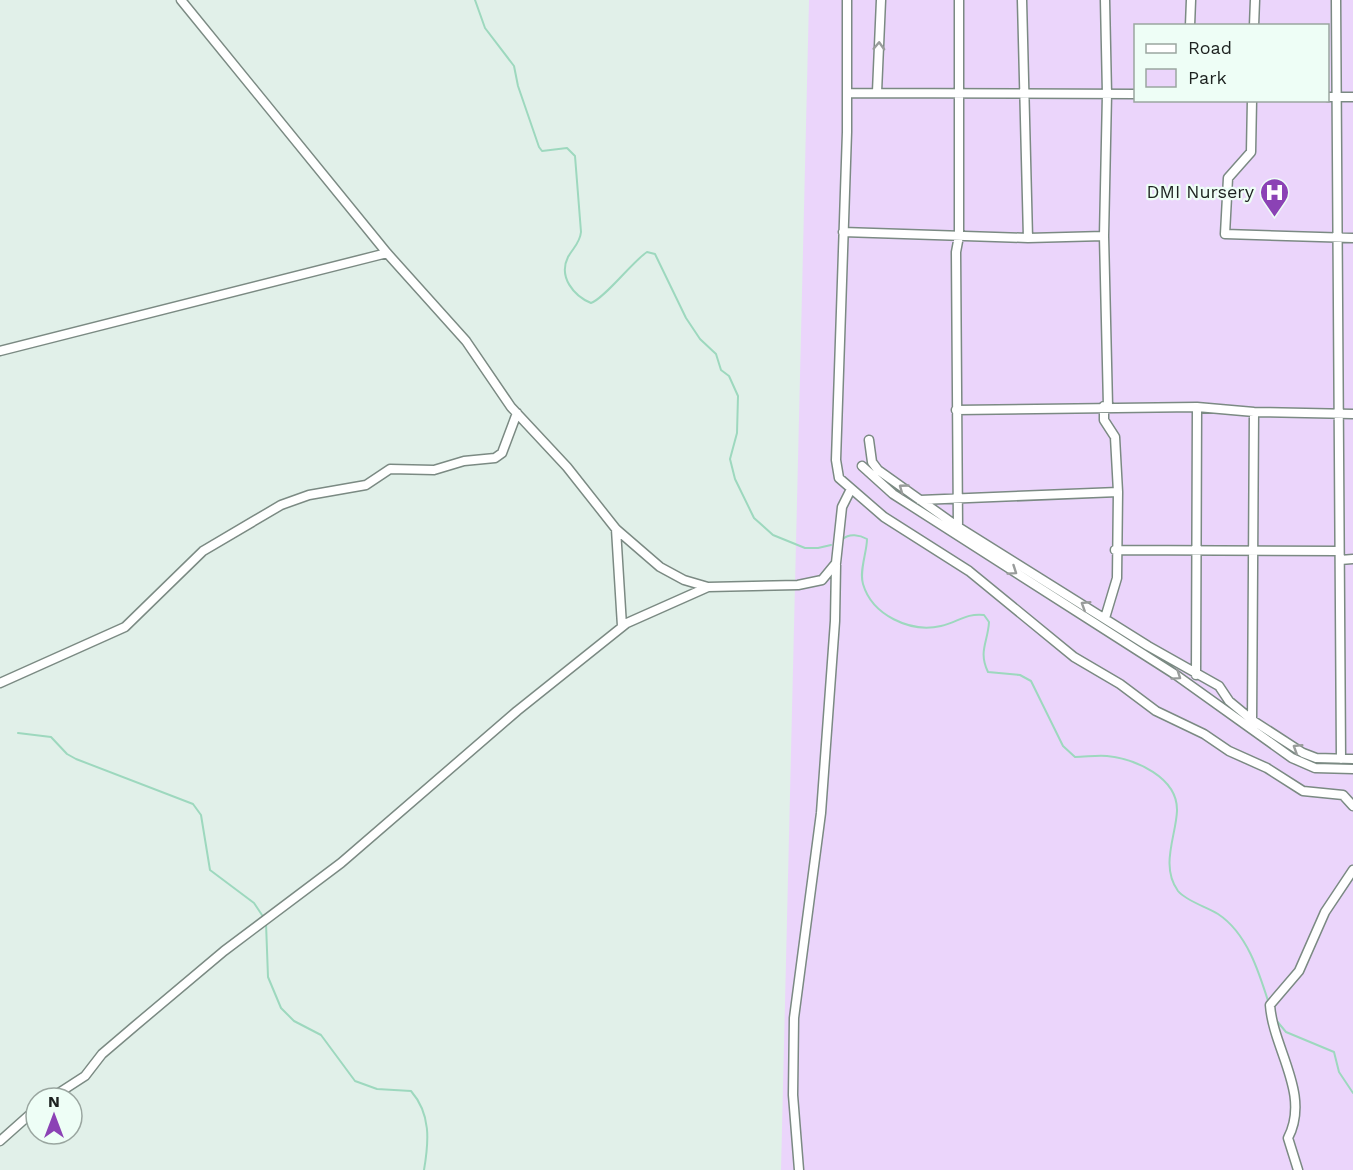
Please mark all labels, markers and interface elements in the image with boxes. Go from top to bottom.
legend [1134,24,1329,102]
text: Road [1188,37,1232,58]
one-way arrow [873,42,886,51]
text: Park [1188,67,1227,88]
hospital icon: DMI Nursery [1259,176,1291,218]
place label: DMI Nursery [1147,181,1255,202]
one-way arrow [899,484,910,495]
one-way arrow [1007,564,1018,575]
one-way arrow [1080,601,1091,612]
one-way arrow [1171,669,1182,680]
one-way arrow [1293,744,1303,756]
north arrow [24,1086,84,1146]
text: N [48,1092,60,1111]

